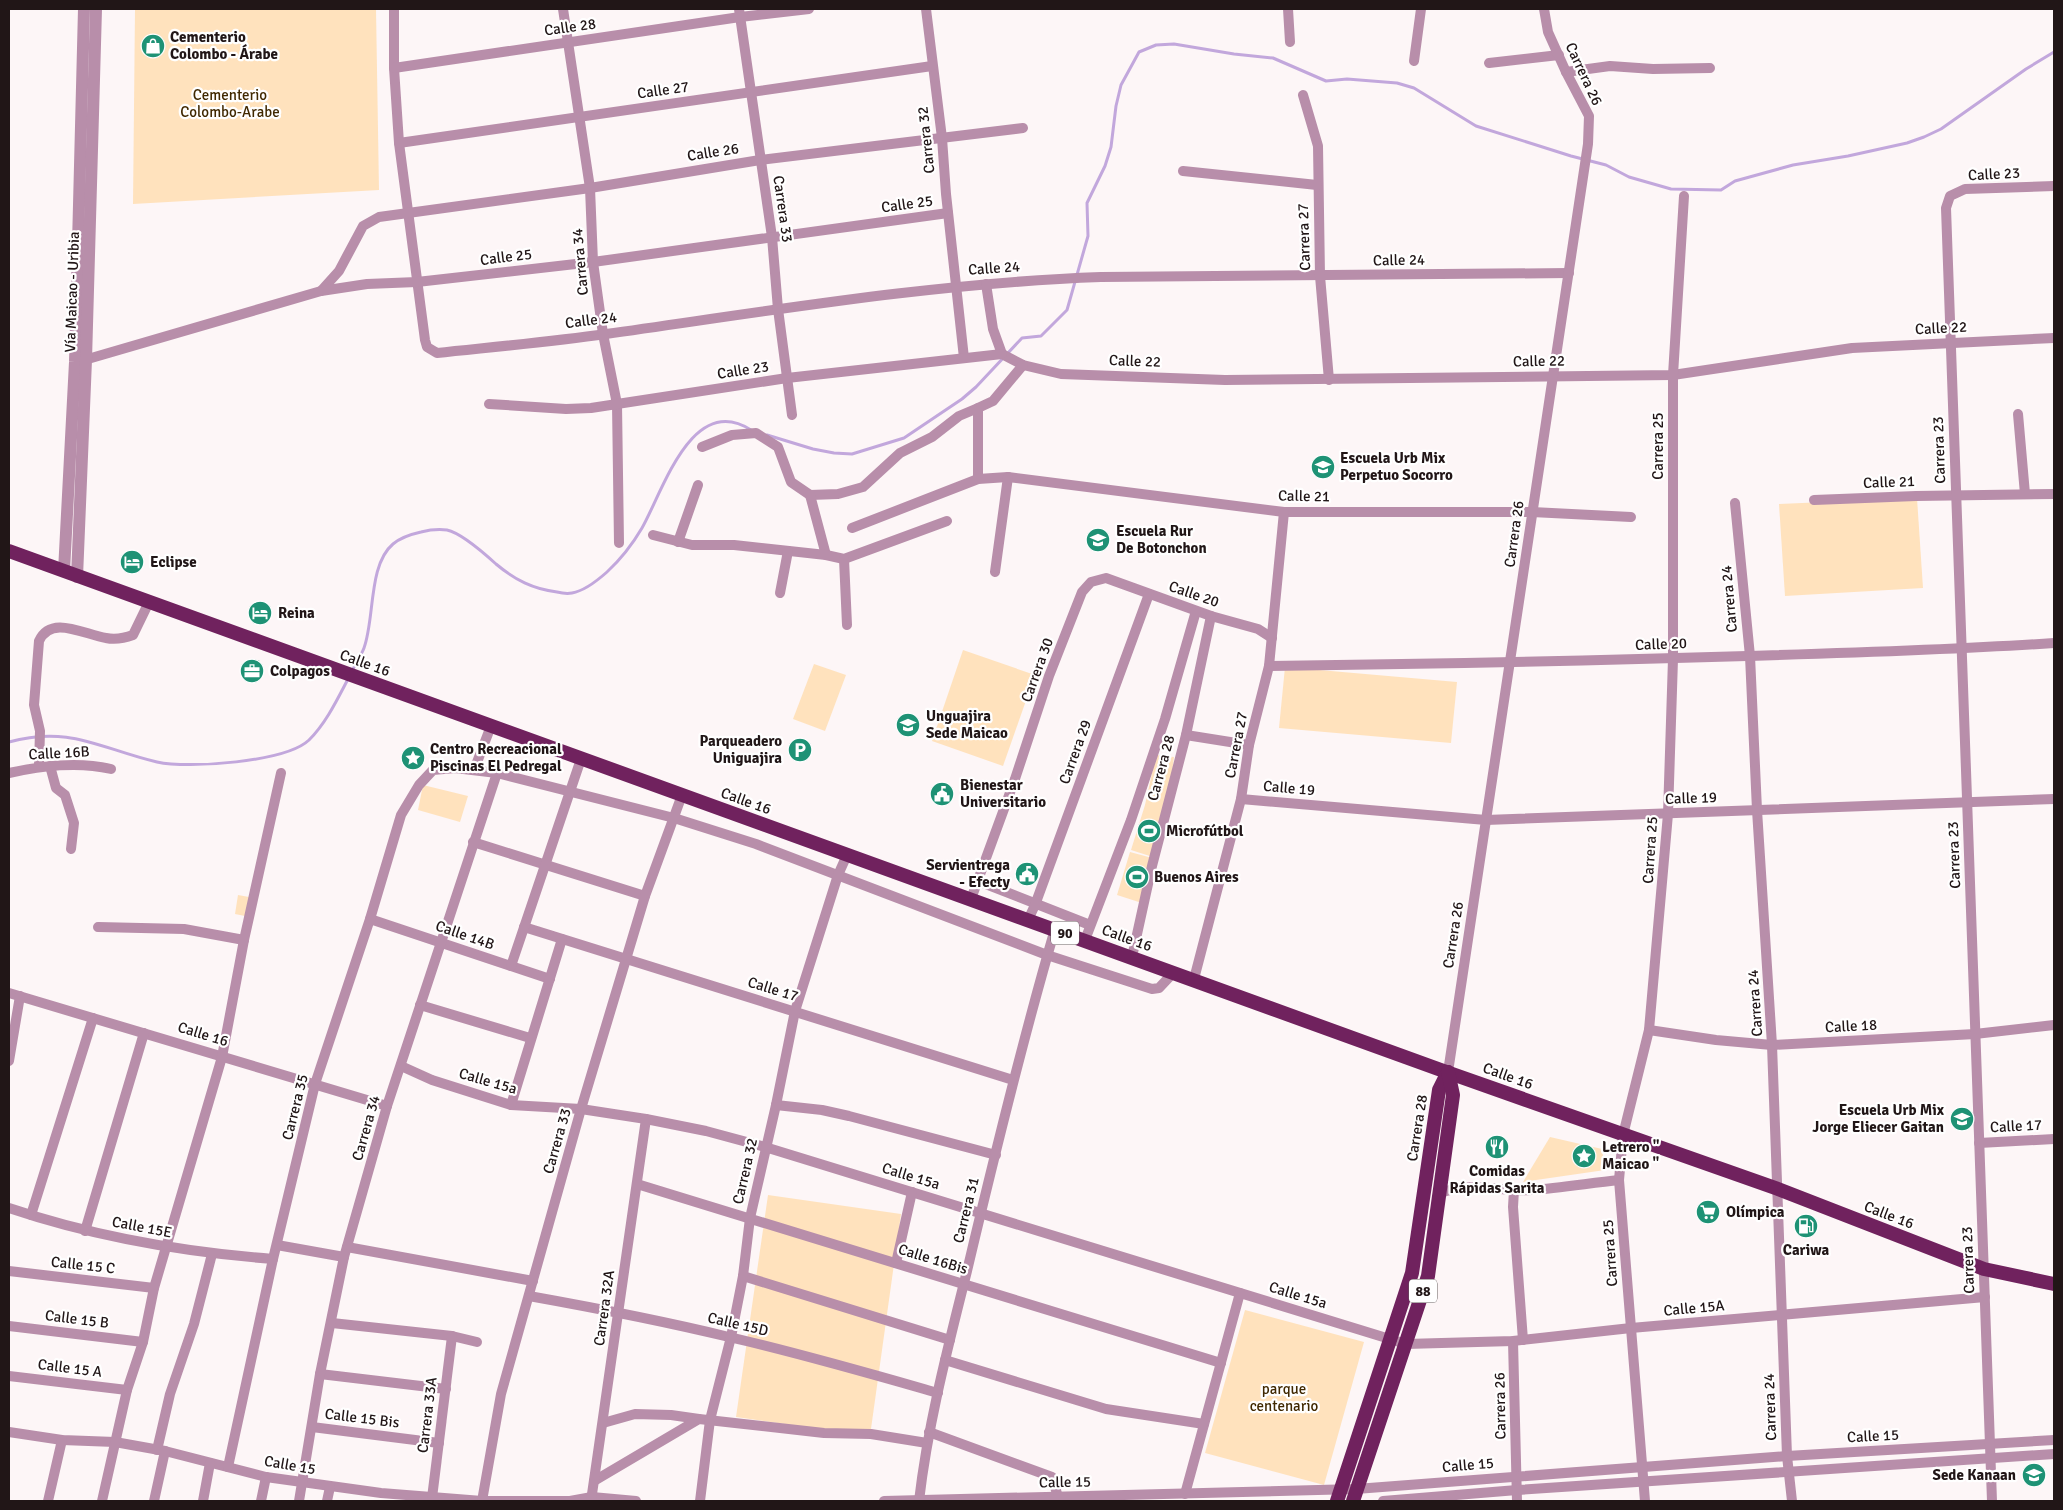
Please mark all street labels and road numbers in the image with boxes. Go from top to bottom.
street label: Calle 28 [543,14,597,40]
street label: Carrera 26 [1562,40,1606,108]
street label: Calle 27 [636,77,690,103]
street label: Carrera 32 [914,106,938,174]
street label: Calle 26 [686,139,740,165]
street label: Calle 23 [1968,164,2020,184]
street label: Carrera 33 [769,174,797,244]
street label: Calle 25 [880,191,934,217]
street label: Carrera 27 [1294,203,1314,271]
street label: Carrera 34 [568,228,592,296]
street label: Vía Maicao - Uribia [61,231,83,353]
street label: Calle 25 [479,245,533,269]
street label: Calle 24 [1373,251,1425,269]
street label: Calle 24 [967,257,1021,279]
street label: Calle 24 [564,308,618,332]
street label: Calle 22 [1915,318,1967,338]
street label: Calle 22 [1109,351,1161,371]
street label: Calle 22 [1513,352,1565,370]
street label: Calle 23 [716,357,770,383]
street label: Carrera 25 [1649,412,1667,480]
street label: Carrera 23 [1929,416,1949,484]
street label: Calle 21 [1863,472,1915,492]
street label: Calle 21 [1278,487,1330,505]
street label: Carrera 26 [1500,499,1528,569]
street label: Carrera 24 [1717,565,1741,633]
street label: Calle 20 [1166,577,1222,611]
street label: Calle 20 [1635,634,1687,654]
street label: Carrera 30 [1017,635,1057,705]
street label: Calle 16 [337,646,393,680]
street label: Carrera 27 [1221,710,1251,780]
street label: Carrera 29 [1055,717,1095,787]
street label: Carrera 28 [1144,733,1178,803]
street label: Calle 16B [28,742,90,764]
street label: Calle 19 [1262,777,1316,799]
street label: Calle 16 [718,784,774,818]
street label: Calle 19 [1665,788,1717,808]
street label: Carrera 25 [1639,816,1661,884]
street label: Carrera 23 [1944,821,1964,889]
street label: Carrera 26 [1439,900,1467,970]
street label: Calle 14B [433,917,497,953]
road number: 90 [1051,921,1079,944]
street label: Calle 16 [1099,921,1155,955]
street label: Carrera 24 [1744,969,1766,1037]
street label: Calle 17 [745,973,801,1005]
street label: Calle 18 [1825,1016,1877,1036]
street label: Calle 16 [175,1018,231,1050]
street label: Calle 16 [1480,1059,1536,1093]
street label: Calle 15a [457,1064,519,1098]
street label: Carrera 35 [278,1072,312,1142]
street label: Carrera 34 [348,1093,384,1163]
street label: Carrera 28 [1403,1093,1431,1163]
street label: Carrera 33 [539,1106,575,1176]
street label: Calle 17 [1990,1116,2042,1136]
street label: Carrera 32 [729,1136,761,1206]
street label: Calle 15a [880,1159,942,1193]
street label: Carrera 31 [949,1175,983,1245]
street label: Calle 16 [1861,1197,1917,1233]
street label: Calle 15E [111,1212,173,1242]
street label: Carrera 25 [1599,1219,1621,1287]
street label: Carrera 23 [1958,1226,1978,1294]
street label: Calle 16Bis [896,1240,970,1278]
street label: Calle 15 C [50,1253,116,1277]
street label: Carrera 32A [590,1269,618,1347]
street label: Calle 15a [1267,1278,1329,1312]
road number: 88 [1409,1280,1437,1302]
street label: Calle 15A [1663,1296,1725,1320]
street label: Calle 15 B [44,1306,110,1332]
street label: Calle 15D [706,1308,770,1340]
street label: Calle 15 A [37,1355,103,1381]
street label: Carrera 26 [1490,1372,1510,1440]
street label: Carrera 24 [1760,1373,1780,1441]
street label: Carrera 33A [413,1376,441,1454]
street label: Calle 15 Bis [324,1404,401,1432]
street label: Calle 15 [1847,1426,1899,1446]
street label: Calle 15 [263,1452,317,1478]
street label: Calle 15 [1441,1454,1495,1476]
street label: Calle 15 [1039,1473,1091,1491]

